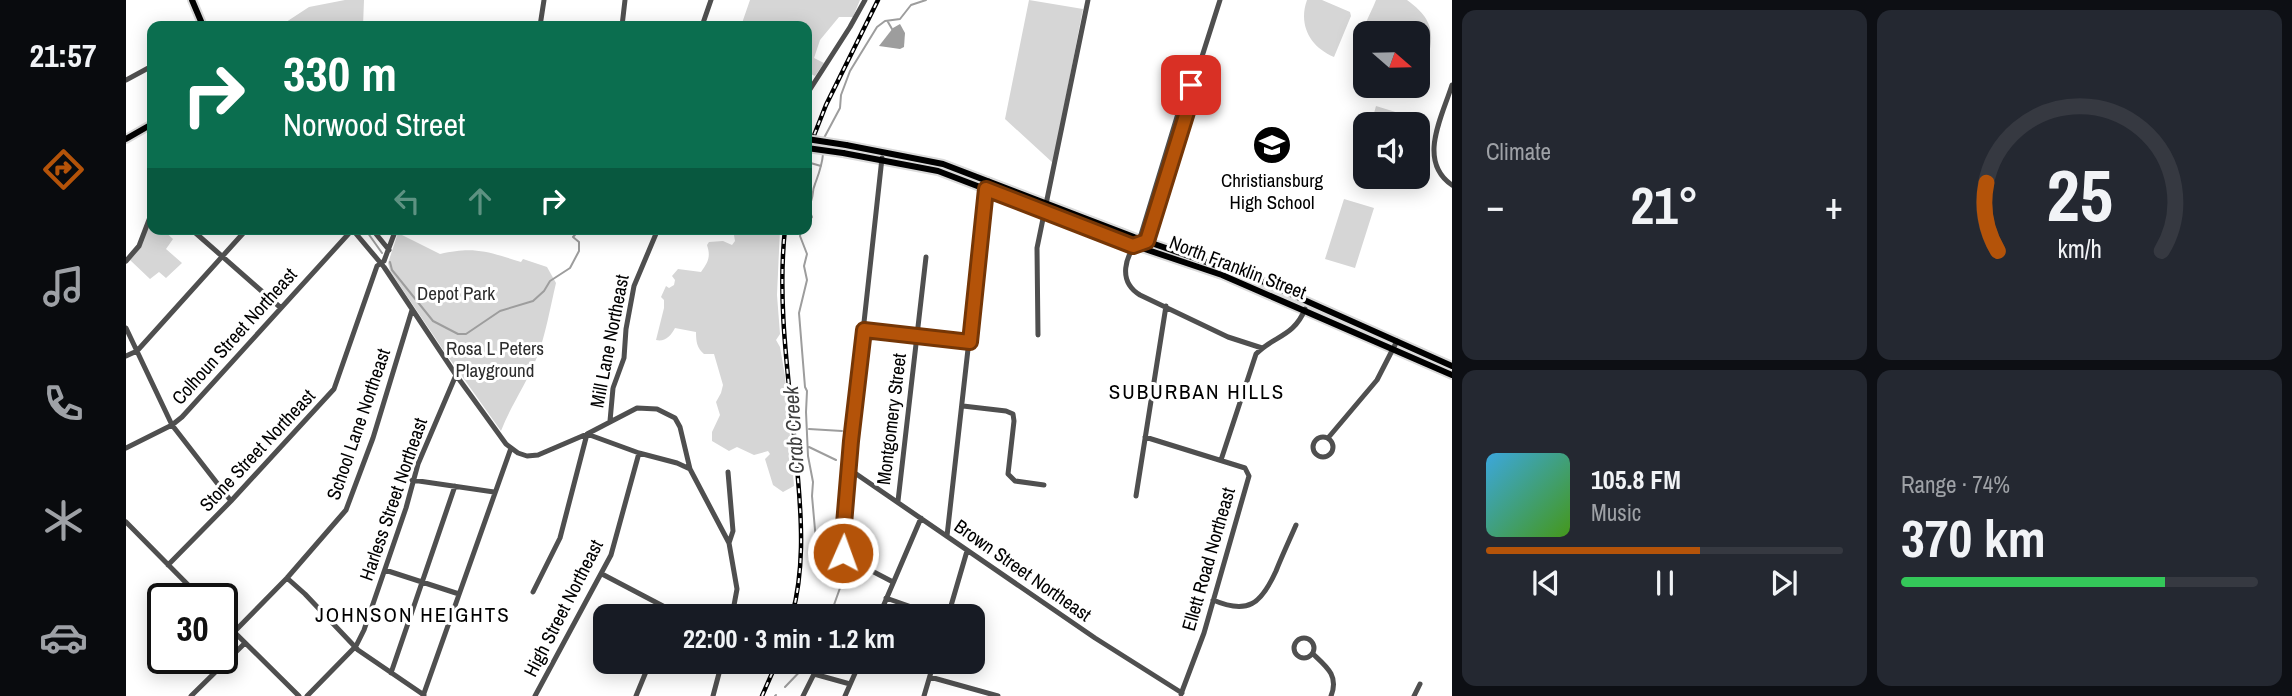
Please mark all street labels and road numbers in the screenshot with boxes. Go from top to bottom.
street label: North Franklin Street [1166,229,1311,305]
street label: Colhoun Street Northeast [166,261,303,410]
street label: Mill Lane Northeast [583,272,635,410]
street label: School Lane Northeast [320,344,396,503]
street label: Montgomery Street [870,351,912,486]
street label: Stone Street Northeast [193,383,321,517]
street label: Harless Street Northeast [353,413,433,584]
street label: Ellett Road Northeast [1175,484,1241,634]
street label: Brown Street Northeast [949,513,1097,627]
street label: High Street Northeast [517,534,609,681]

